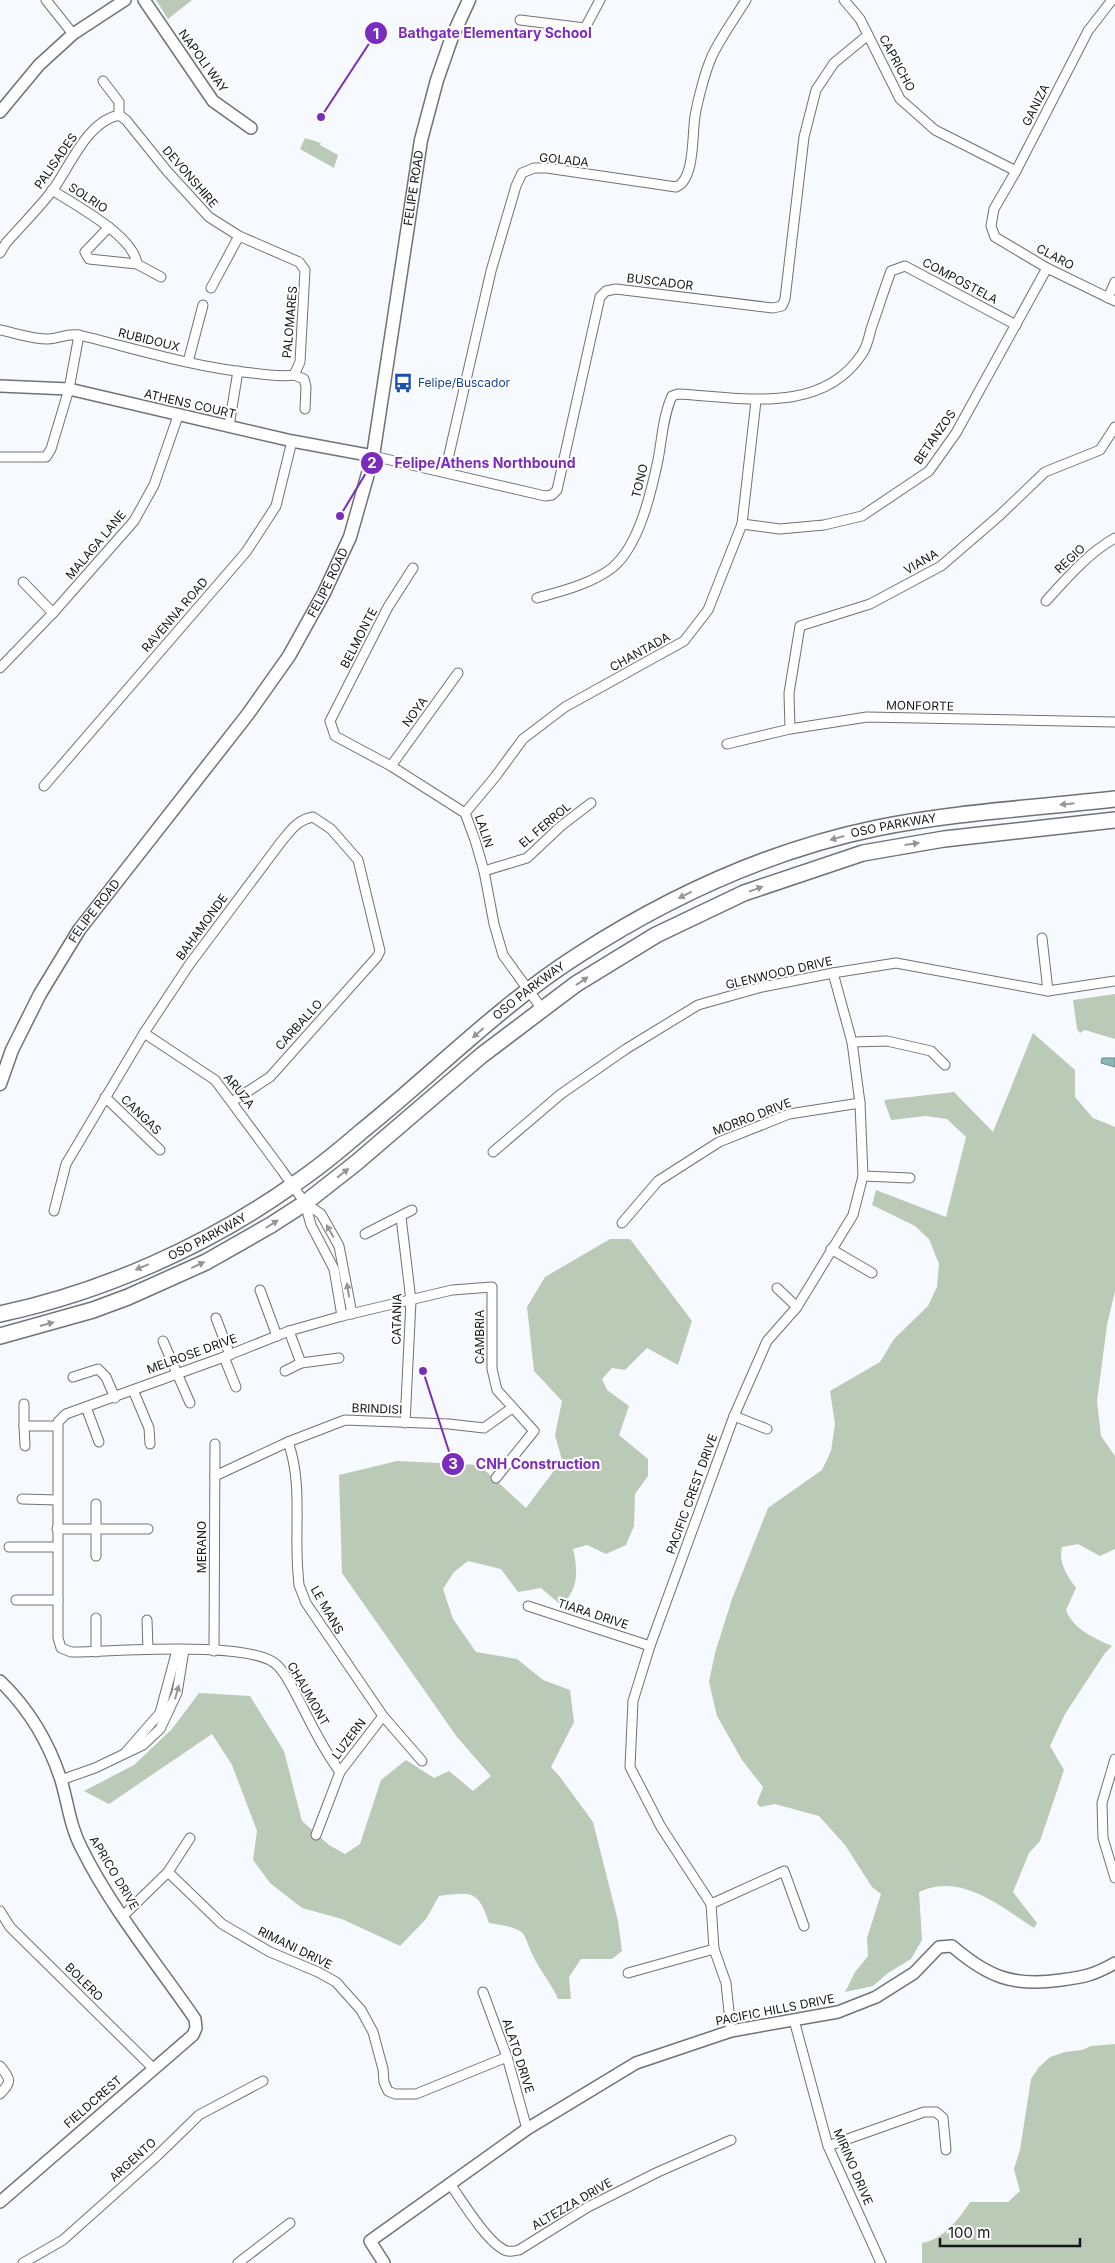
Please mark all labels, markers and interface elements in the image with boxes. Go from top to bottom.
callout: Bathgate Elementary School [364,19,602,48]
text: 1 [373,24,379,43]
text: Bathgate Elementary School [398,24,592,41]
street label: NAPOLI WAY [176,26,231,95]
street label: CAPRICHO [876,32,919,94]
street label: GANIZA [1019,81,1052,128]
street label: PALISADES [31,130,80,191]
street label: DEVONSHIRE [160,143,221,211]
street label: FELIPE ROAD [400,149,426,227]
street label: GOLADA [539,149,590,170]
street label: SOLRIO [66,179,111,216]
street label: CLARO [1034,240,1077,273]
street label: COMPOSTELA [920,254,1001,307]
street label: BUSCADOR [626,270,694,293]
street label: PALOMARES [279,285,300,359]
street label: RUBIDOUX [117,325,181,354]
bus stop icon: Felipe/Buscador [392,372,414,394]
place label: Felipe/Buscador [418,375,511,390]
street label: ATHENS COURT [143,386,238,421]
street label: BETANZOS [910,406,959,467]
callout: Felipe/Athens Northbound [360,449,586,478]
text: 2 [367,453,377,472]
text: Felipe/Athens Northbound [395,454,575,471]
street label: TONO [628,462,651,500]
street label: MALAGA LANE [62,507,129,582]
street label: REGIO [1051,541,1088,576]
street label: FELIPE ROAD [304,545,351,620]
street label: VIANA [901,546,941,577]
street label: RAVENNA ROAD [138,574,211,655]
street label: BELMONTE [337,605,380,671]
street label: CHANTADA [607,629,672,674]
street label: NOYA [399,694,430,730]
street label: MONFORTE [886,697,954,714]
street label: EL FERROL [516,798,574,851]
one-way arrow [1058,800,1074,808]
street label: OSO PARKWAY [849,810,937,841]
street label: LALIN [472,812,497,849]
one-way arrow [829,835,844,843]
one-way arrow [904,839,920,847]
street label: FELIPE ROAD [65,876,123,945]
one-way arrow [749,885,764,893]
street label: BAHAMONDE [173,891,231,963]
one-way arrow [678,891,692,899]
street label: GLENWOOD DRIVE [724,953,834,992]
street label: OSO PARKWAY [489,958,568,1023]
one-way arrow [575,976,588,985]
street label: CARBALLO [272,996,325,1053]
one-way arrow [472,1027,484,1039]
street label: ARUZA [221,1070,258,1111]
street label: CANGAS [118,1092,165,1138]
street label: MORRO DRIVE [710,1095,793,1138]
one-way arrow [336,1168,349,1179]
street label: OSO PARKWAY [165,1209,249,1263]
one-way arrow [265,1219,278,1228]
one-way arrow [326,1224,335,1237]
one-way arrow [191,1261,206,1269]
one-way arrow [135,1264,149,1272]
one-way arrow [344,1282,352,1298]
street label: CATANIA [389,1293,404,1345]
street label: CAMBRIA [472,1310,487,1364]
one-way arrow [40,1320,55,1328]
street label: MELROSE DRIVE [145,1330,239,1377]
street label: BRINDISI [351,1400,403,1417]
street label: PACIFIC CREST DRIVE [663,1432,720,1556]
callout: CNH Construction [441,1449,610,1478]
text: 3 [448,1454,458,1473]
text: CNH Construction [476,1455,600,1472]
street label: MERANO [194,1521,209,1573]
street label: LE MANS [308,1583,347,1637]
street label: TIARA DRIVE [556,1595,631,1632]
street label: CHAUMONT [284,1659,333,1729]
one-way arrow [173,1684,181,1699]
street label: LUZERN [328,1715,369,1762]
street label: APRICO DRIVE [87,1833,142,1912]
street label: RIMANI DRIVE [256,1923,335,1972]
street label: BOLERO [62,1959,107,2004]
street label: PACIFIC HILLS DRIVE [714,1991,836,2028]
street label: ALATO DRIVE [499,2017,538,2095]
street label: FIELDCREST [61,2072,125,2131]
street label: MIRINO DRIVE [831,2126,876,2207]
street label: ARGENTO [106,2135,159,2185]
street label: ALTEZZA DRIVE [529,2174,615,2233]
scale bar [940,2216,1080,2248]
text: 100 m [948,2223,990,2242]

